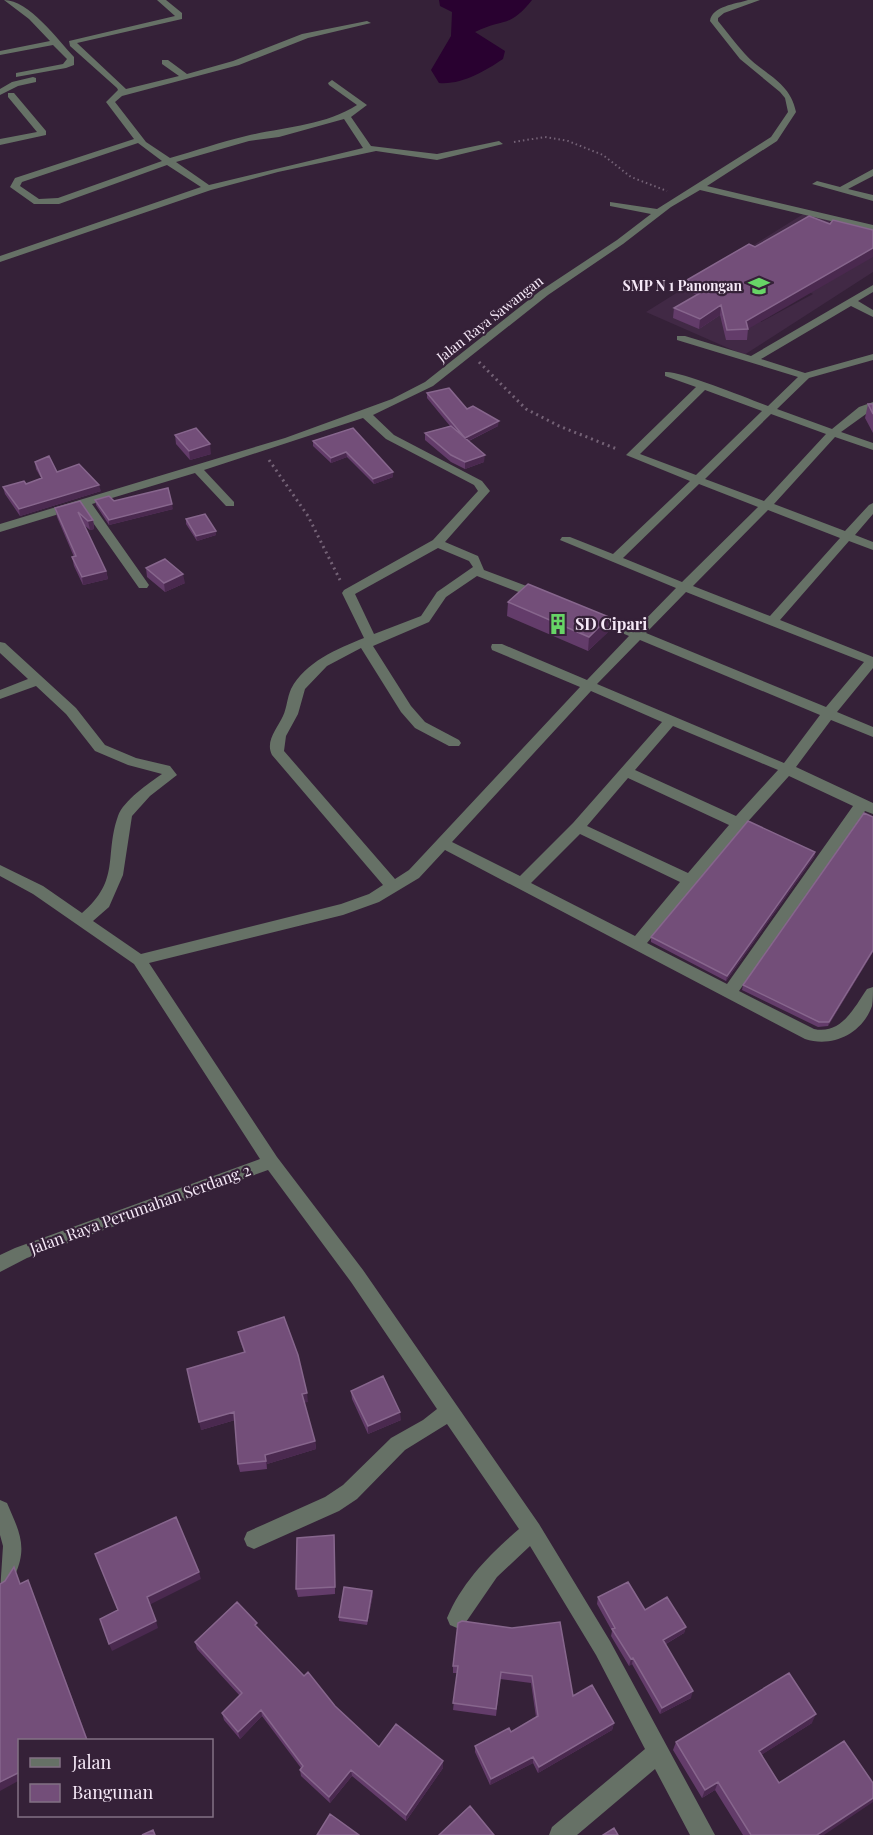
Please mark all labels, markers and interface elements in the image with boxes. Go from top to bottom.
street label: Jalan Raya Sawangan [432,271,547,367]
school or university icon: SMP N 1 Panongan [747,274,771,298]
place label: SMP N 1 Panongan [622,276,742,295]
building icon: SD Cipari [546,612,570,636]
place label: SD Cipari [575,613,647,634]
street label: Jalan Raya Perumahan Serdang 2 [25,1159,253,1259]
legend [18,1739,213,1817]
text: Jalan [71,1750,112,1774]
text: Bangunan [72,1780,153,1804]

